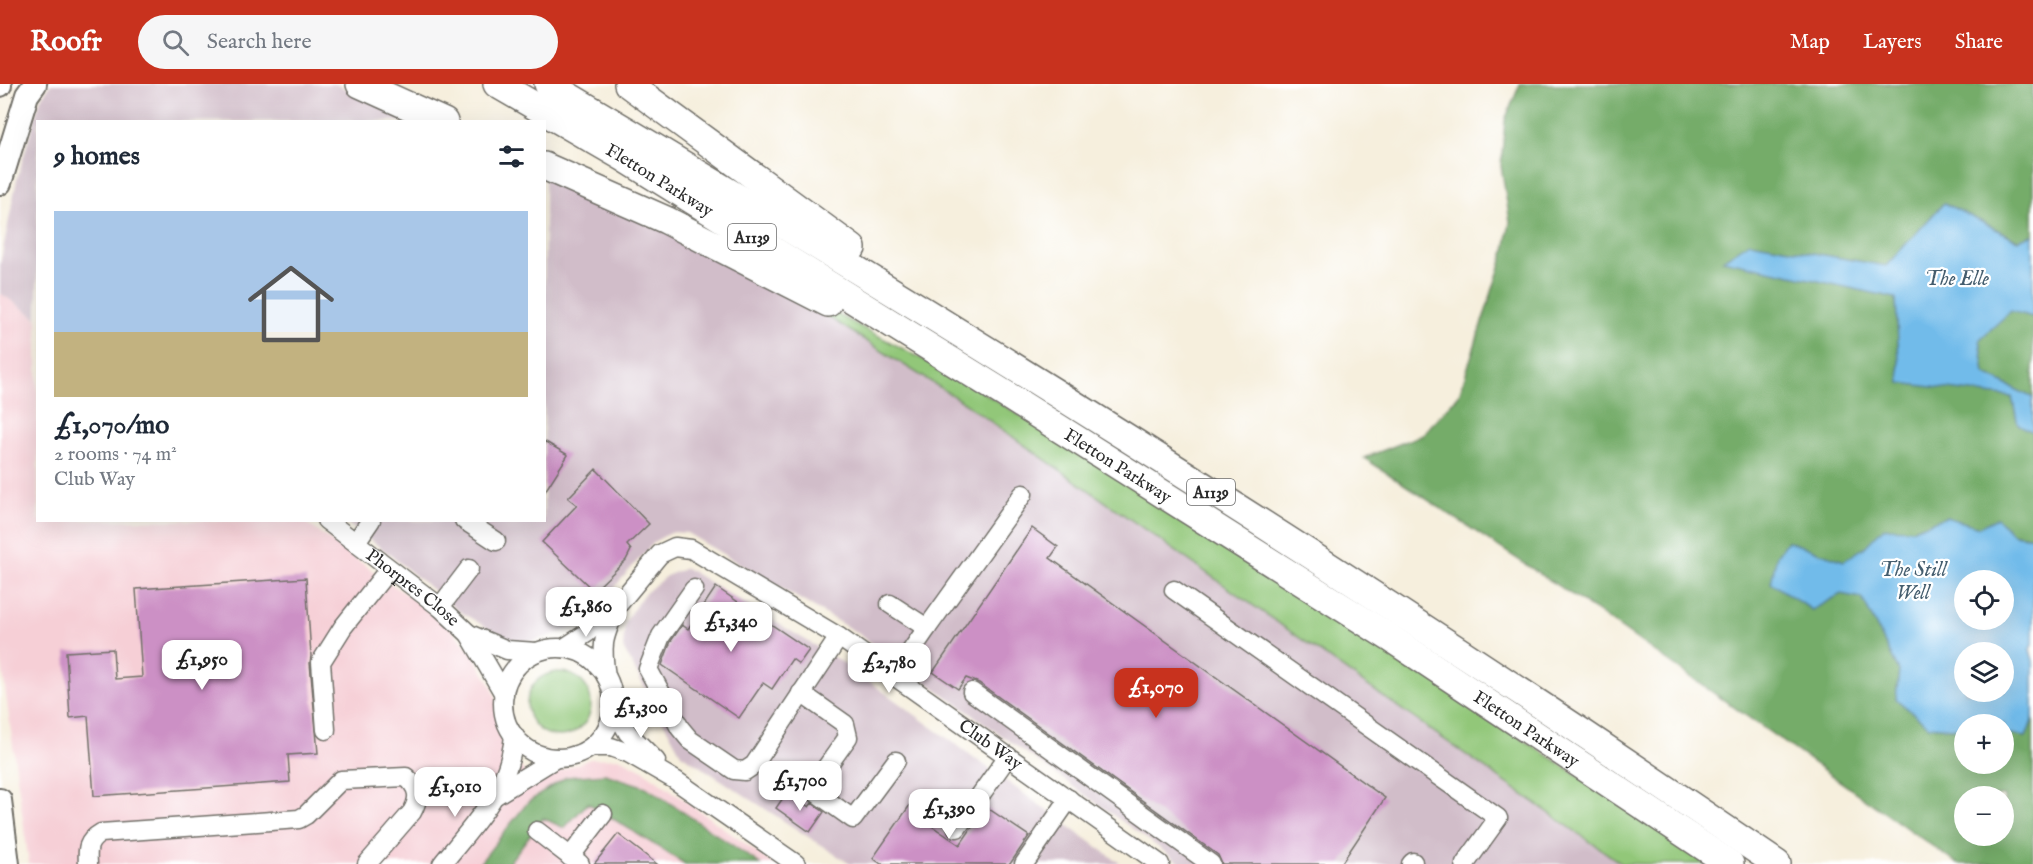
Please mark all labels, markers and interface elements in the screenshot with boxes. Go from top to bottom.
search box [138,15,558,69]
text: Roofr [30,25,102,60]
icon: search [159,26,192,59]
text: Search here [207,28,312,56]
text: Map [1790,29,1830,56]
text: Layers [1863,29,1922,56]
text: Share [1955,29,2003,56]
street label: Fletton Parkway [601,139,717,223]
text: 9 homes [54,140,140,173]
icon: filters [495,140,528,173]
road number: A1139 [728,224,776,250]
icon: home [237,250,345,358]
water label: The Elle [1925,267,1989,292]
text: £1,070/mo [54,409,169,442]
street label: Fletton Parkway [1059,424,1175,509]
text: 2 rooms · 74 m² [54,442,177,467]
text: Club Way [54,467,135,492]
road number: A1139 [1187,479,1235,505]
street label: Phorpres Close [361,544,464,632]
water label: The Still Well [1880,558,1949,606]
map controls [1954,570,2014,846]
button: locate [1954,570,2014,630]
pin: £1,860 [537,587,635,638]
text: £1,860 [560,594,612,619]
pin: £1,340 [682,602,780,653]
text: £1,340 [704,609,758,634]
pin: £1,950 [153,640,251,691]
button: layers [1954,642,2014,702]
pin: £2,780 [840,643,938,694]
text: £1,950 [176,647,228,672]
text: £2,780 [862,650,916,675]
pin: £1,070 [1107,668,1205,719]
text: £1,070 [1128,675,1184,700]
street label: Fletton Parkway [1468,686,1583,773]
pin: £1,300 [592,688,690,739]
text: £1,300 [614,695,668,720]
button: + [1954,714,2014,774]
street label: Club Way [953,715,1026,776]
pin: £1,700 [751,761,849,812]
pin: £1,010 [406,767,504,818]
text: £1,700 [773,768,827,793]
text: £1,010 [428,774,482,799]
button: − [1954,786,2014,846]
pin: £1,390 [900,789,998,840]
text: £1,390 [923,796,975,821]

